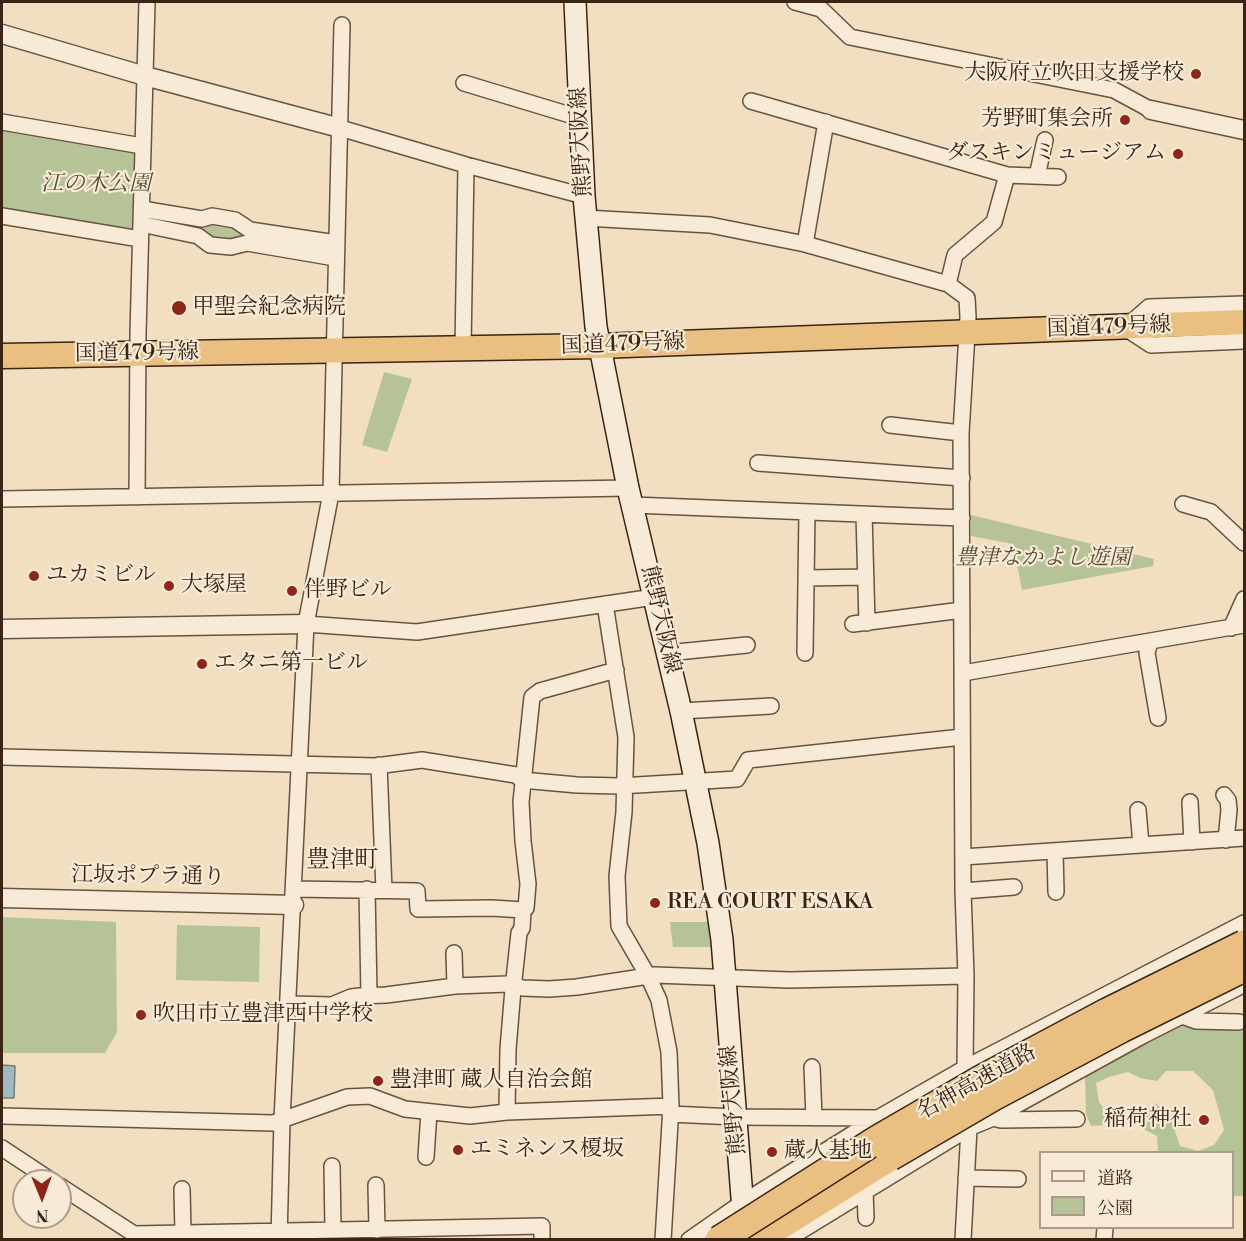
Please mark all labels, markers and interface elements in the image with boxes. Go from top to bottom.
place label: 大阪府立吹田支援学校 [964,61,1184,87]
marker: 大阪府立吹田支援学校 [1189,67,1203,81]
street label: 熊野大阪線 [566,86,598,198]
place label: 芳野町集会所 [981,107,1113,133]
marker: 芳野町集会所 [1118,113,1132,127]
place label: ダスキンミュージアム [946,141,1166,167]
marker: ダスキンミュージアム [1171,147,1185,161]
park label: 江の木公園 [41,172,151,198]
place label: 甲聖会紀念病院 [192,295,346,321]
marker: 甲聖会紀念病院 [170,299,188,317]
street label: 国道479号線 [1046,313,1172,343]
street label: 国道479号線 [560,330,686,360]
street label: 国道479号線 [75,340,199,368]
park label: 豊津なかよし遊園 [955,546,1131,572]
place label: ユカミビル [46,563,156,589]
street label: 熊野大阪線 [635,563,685,677]
marker: ユカミビル [27,569,41,583]
place label: 大塚屋 [181,573,247,599]
place label: 伴野ビル [304,578,392,604]
marker: 大塚屋 [162,579,176,593]
marker: 伴野ビル [285,584,299,598]
place label: エタニ第一ビル [214,651,368,677]
marker: エタニ第一ビル [195,657,209,671]
district label: 豊津町 [306,847,378,875]
street label: 江坂ポプラ通り [71,862,225,892]
place label: REA COURT ESAKA [667,890,874,916]
marker: REA COURT ESAKA [648,896,662,910]
place label: 吹田市立豊津西中学校 [153,1002,373,1028]
marker: 吹田市立豊津西中学校 [134,1008,148,1022]
street label: 名神高速道路 [913,1039,1041,1127]
street label: 熊野大阪線 [716,1044,752,1156]
place label: 豊津町 蔵人自治会館 [390,1068,593,1094]
marker: 豊津町 蔵人自治会館 [371,1074,385,1088]
place label: 稲荷神社 [1104,1107,1192,1133]
marker: 稲荷神社 [1197,1113,1211,1127]
place label: エミネンス榎坂 [470,1137,624,1163]
place label: 蔵人基地 [784,1139,872,1165]
marker: エミネンス榎坂 [451,1143,465,1157]
marker: 蔵人基地 [765,1145,779,1159]
legend [1039,1151,1234,1229]
text: 道路 [1097,1167,1133,1190]
north arrow [12,1169,72,1229]
text: 公園 [1097,1197,1133,1220]
text: N [36,1205,49,1225]

